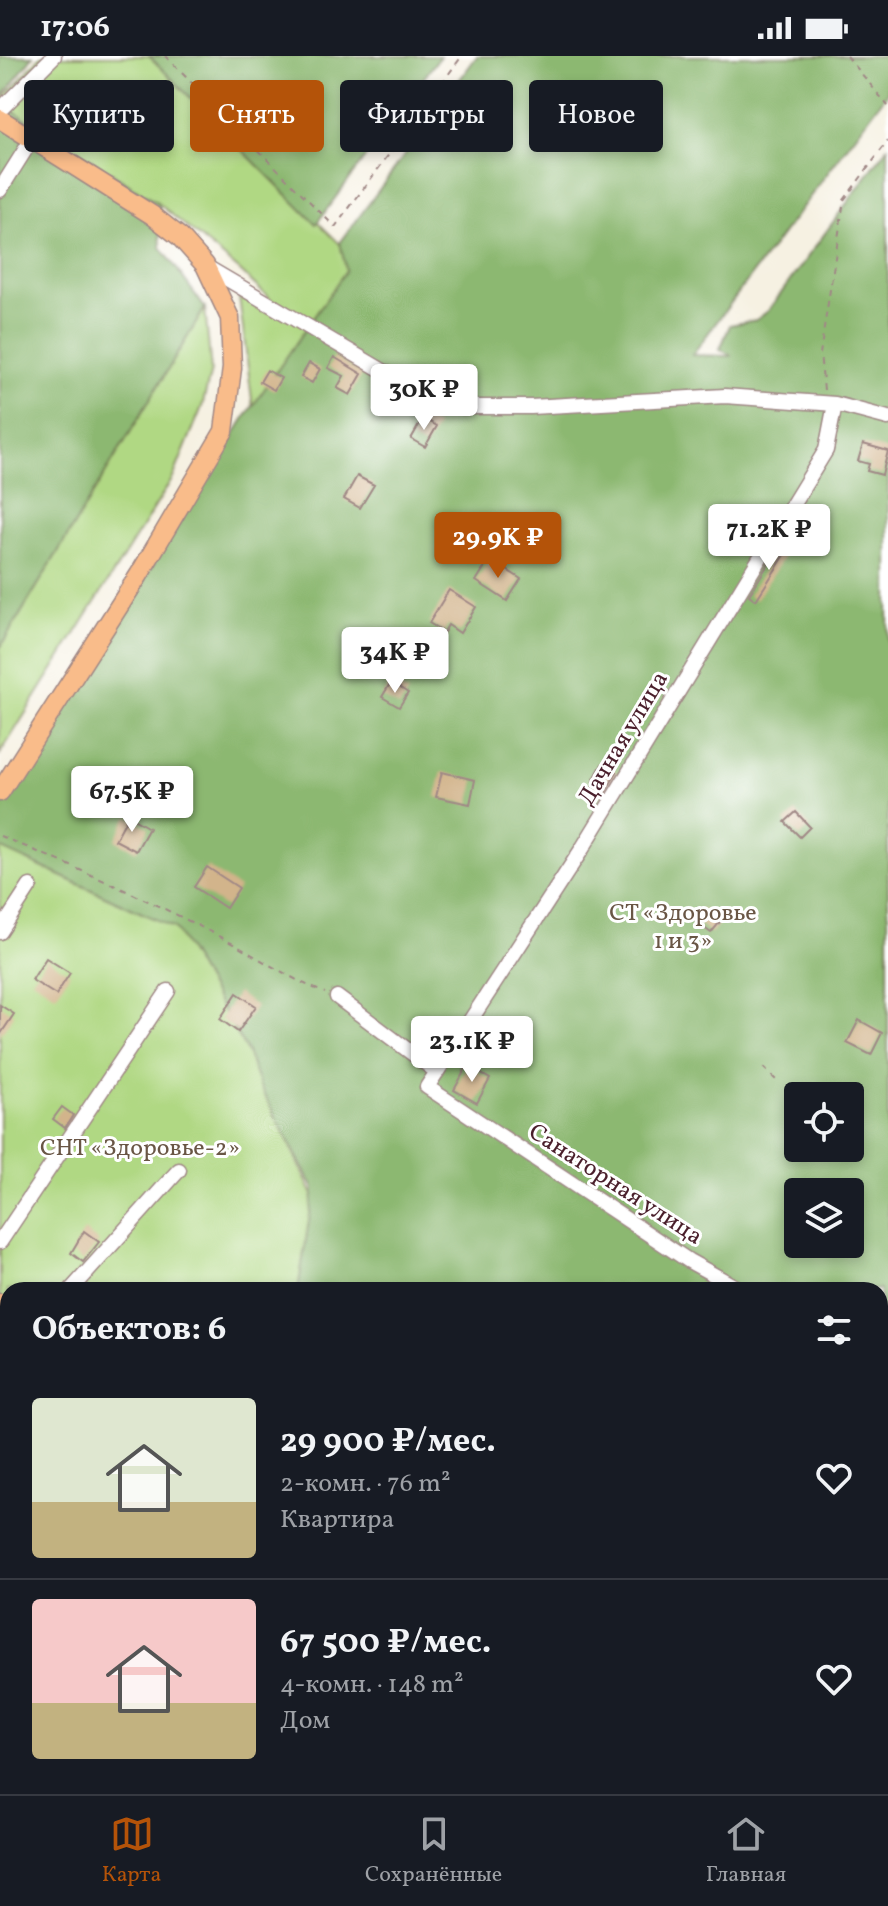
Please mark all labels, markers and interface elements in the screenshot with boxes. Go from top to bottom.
text: 17:06 [40,7,110,49]
chip: Купить [24,80,174,152]
chip: Снять [190,80,324,152]
chip: Фильтры [340,80,513,152]
chip: Новое [529,80,663,152]
pin: 30K ₽ [368,364,480,432]
text: 30K ₽ [389,372,459,408]
pin: 71.2K ₽ [695,504,843,572]
pin: 29.9K ₽ [424,512,572,580]
text: 71.2K ₽ [726,512,812,548]
text: 29.9K ₽ [452,520,544,556]
pin: 34K ₽ [339,627,451,695]
text: 34K ₽ [360,635,430,671]
street label: Дачная улица [570,665,678,813]
pin: 67.5K ₽ [58,766,206,834]
text: 67.5K ₽ [89,774,175,810]
park label: СТ «Здоровье 1 и 3» [609,897,757,959]
pin: 23.1K ₽ [398,1016,546,1084]
text: 23.1K ₽ [429,1024,515,1060]
map controls [784,1082,864,1258]
button: locate [784,1082,864,1162]
street label: Санаторная улица [521,1116,709,1254]
park label: СНТ «Здоровье-2» [40,1132,240,1166]
button: layers [784,1178,864,1258]
text: Объектов: 6 [32,1307,227,1354]
icon: filters [812,1308,856,1352]
text: 29 900 ₽/мес. [280,1419,496,1466]
icon: home [96,1430,192,1526]
icon: heart [812,1456,856,1500]
text: 2-комн. · 76 m² [280,1466,451,1502]
text: Квартира [280,1502,394,1538]
text: 67 500 ₽/мес. [280,1620,491,1667]
icon: home [96,1631,192,1727]
icon: heart [812,1657,856,1701]
text: 4-комн. · 148 m² [280,1667,464,1703]
text: Дом [280,1703,330,1739]
tab: Карта [102,1812,161,1891]
tab: Сохранённые [365,1812,502,1891]
tab: Главная [706,1812,786,1891]

